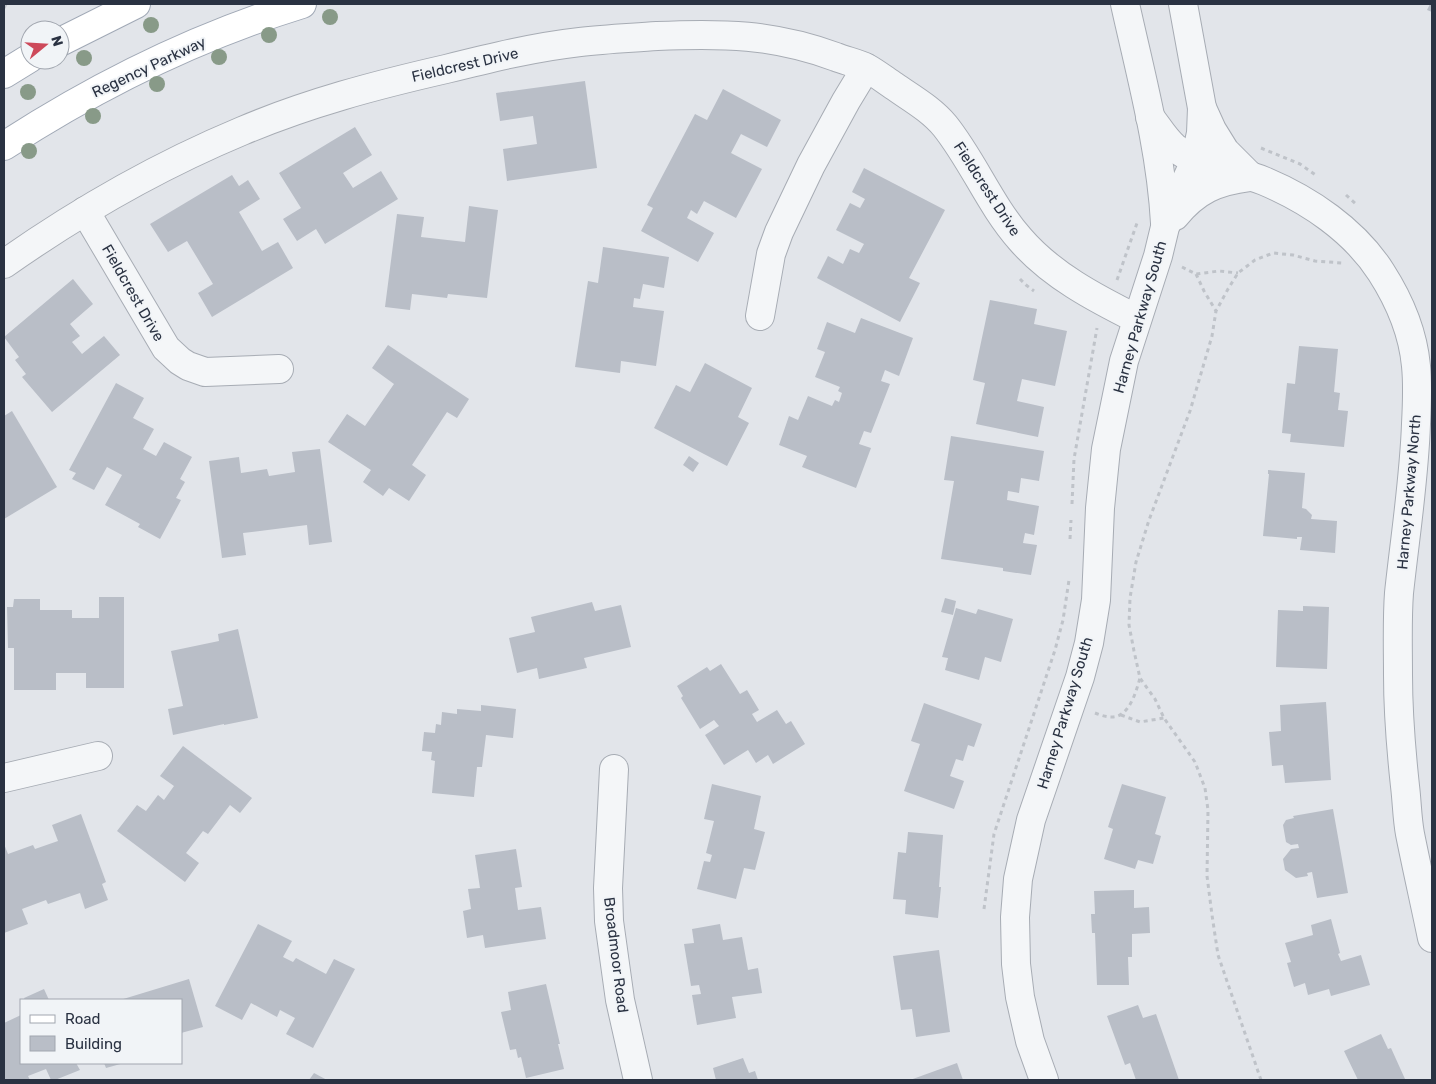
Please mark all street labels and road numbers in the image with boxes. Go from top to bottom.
street label: Regency Parkway [89,33,209,101]
street label: Fieldcrest Drive [410,44,520,86]
street label: Fieldcrest Drive [950,138,1024,240]
street label: Harney Parkway South [1110,239,1170,395]
street label: Fieldcrest Drive [98,241,168,345]
street label: Harney Parkway North [1393,414,1425,570]
street label: Harney Parkway South [1033,635,1097,791]
street label: Broadmoor Road [600,896,632,1014]

